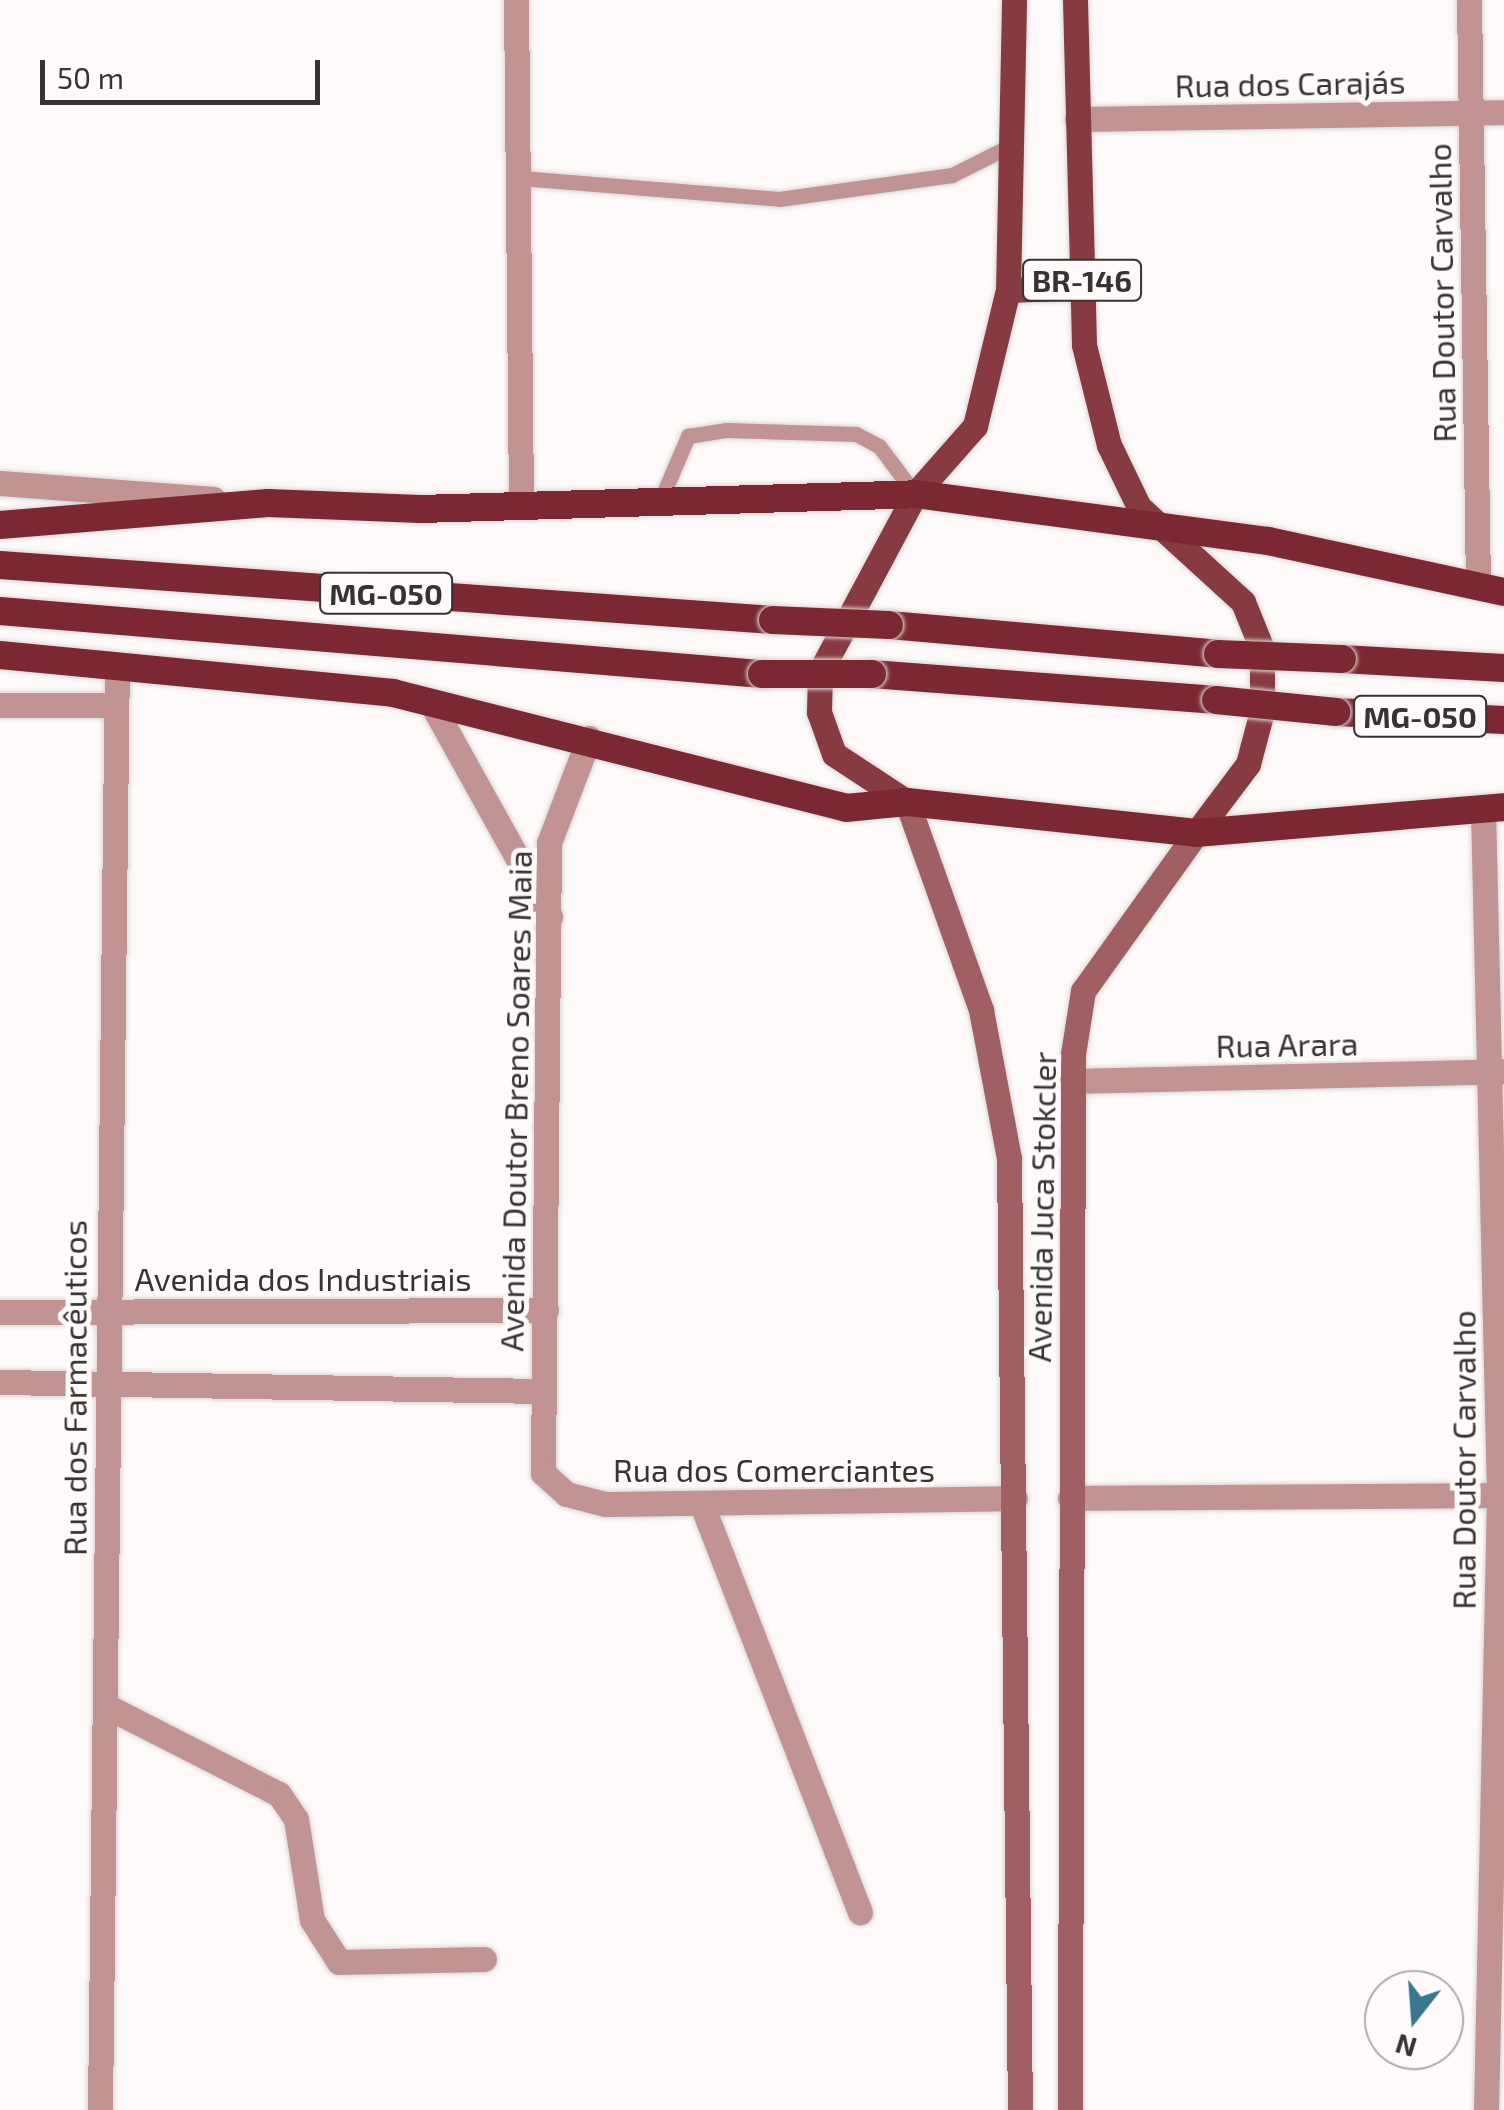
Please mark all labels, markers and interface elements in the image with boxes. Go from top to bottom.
scale bar [45,40,325,102]
text: 50 m [57,59,124,95]
street label: Rua dos Carajás [1174,62,1406,104]
street label: Rua Doutor Carvalho [1419,143,1463,443]
road number: BR-146 [1022,255,1142,305]
road number: MG-050 [318,568,454,618]
road number: MG-050 [1352,691,1488,741]
street label: Avenida Doutor Breno Soares Maia [491,850,539,1352]
street label: Rua Arara [1215,1024,1359,1064]
street label: Avenida Juca Stokcler [1019,1051,1063,1363]
street label: Rua dos Farmacêuticos [55,1220,93,1556]
street label: Avenida dos Industriais [134,1259,472,1297]
street label: Rua Doutor Carvalho [1444,1310,1482,1610]
street label: Rua dos Comerciantes [613,1450,935,1488]
north arrow [1364,1970,1464,2070]
text: N [1391,2028,1420,2066]

